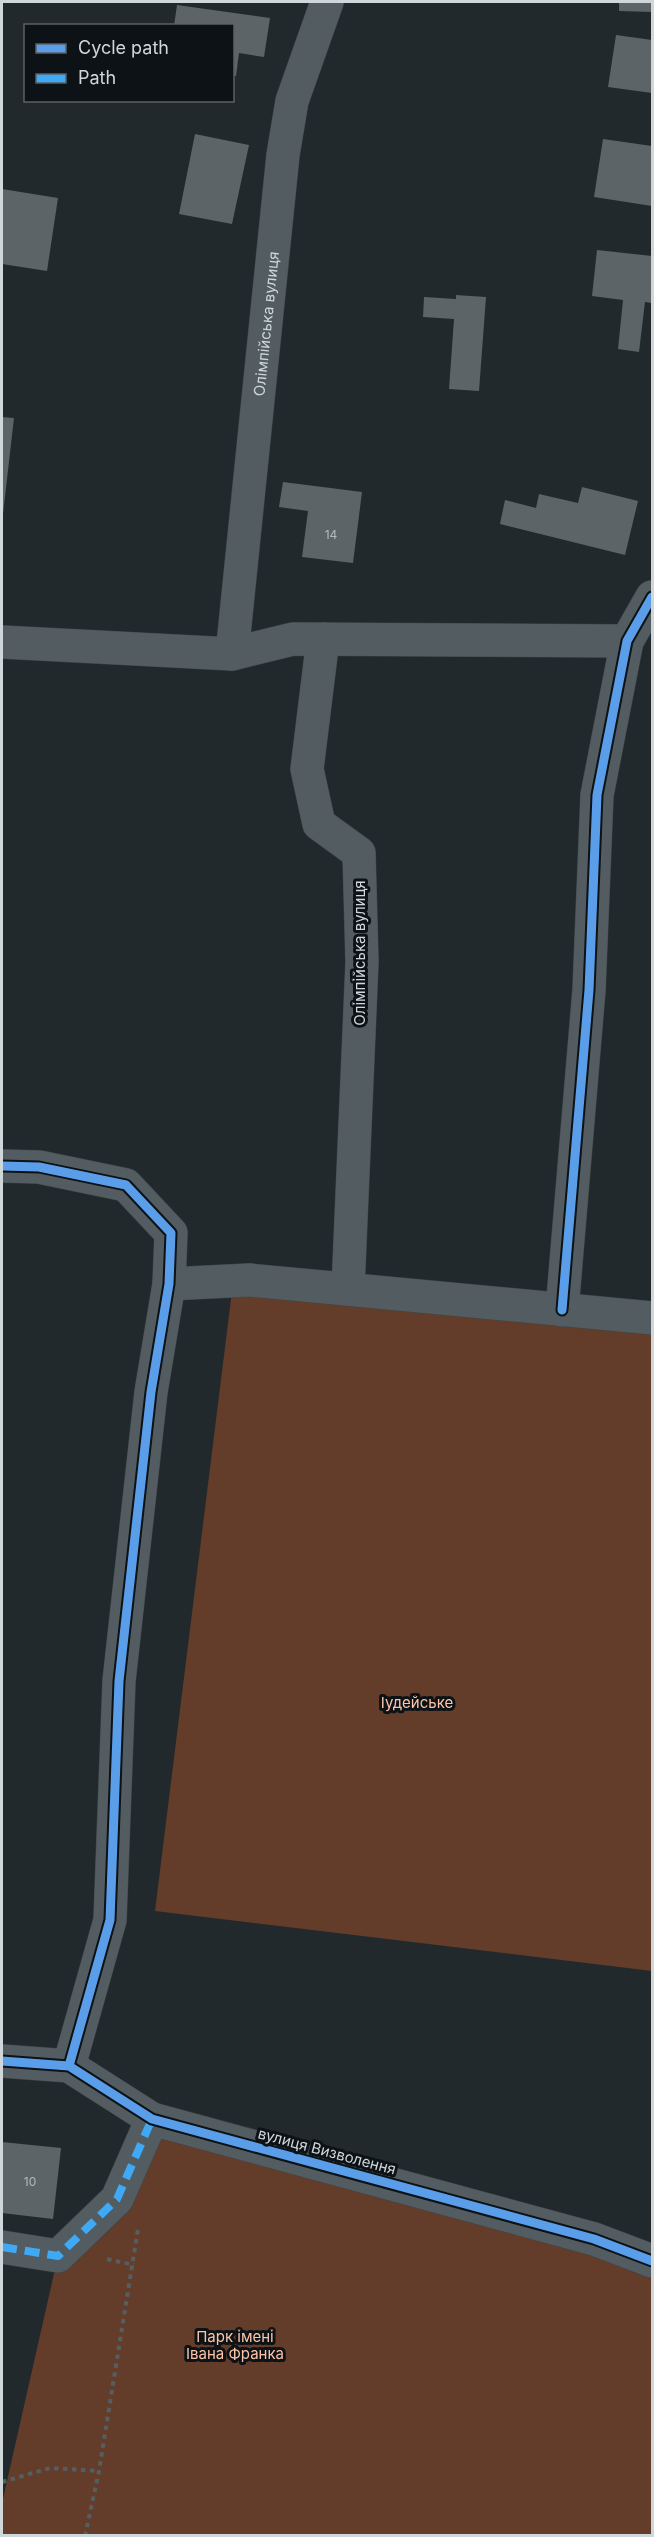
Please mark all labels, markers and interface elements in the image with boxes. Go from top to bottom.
legend [24,24,234,102]
text: Cycle path [78,37,169,58]
text: Path [78,67,116,88]
street label: Олімпійська вулиця [249,250,283,397]
house number: 14 [325,527,338,542]
street label: Олімпійська вулиця [350,880,369,1026]
park label: Іудейське [381,1693,453,1712]
street label: вулиця Визволення [256,2123,398,2179]
house number: 10 [24,2174,36,2189]
park label: Парк імені Івана Франка [186,2327,284,2363]

